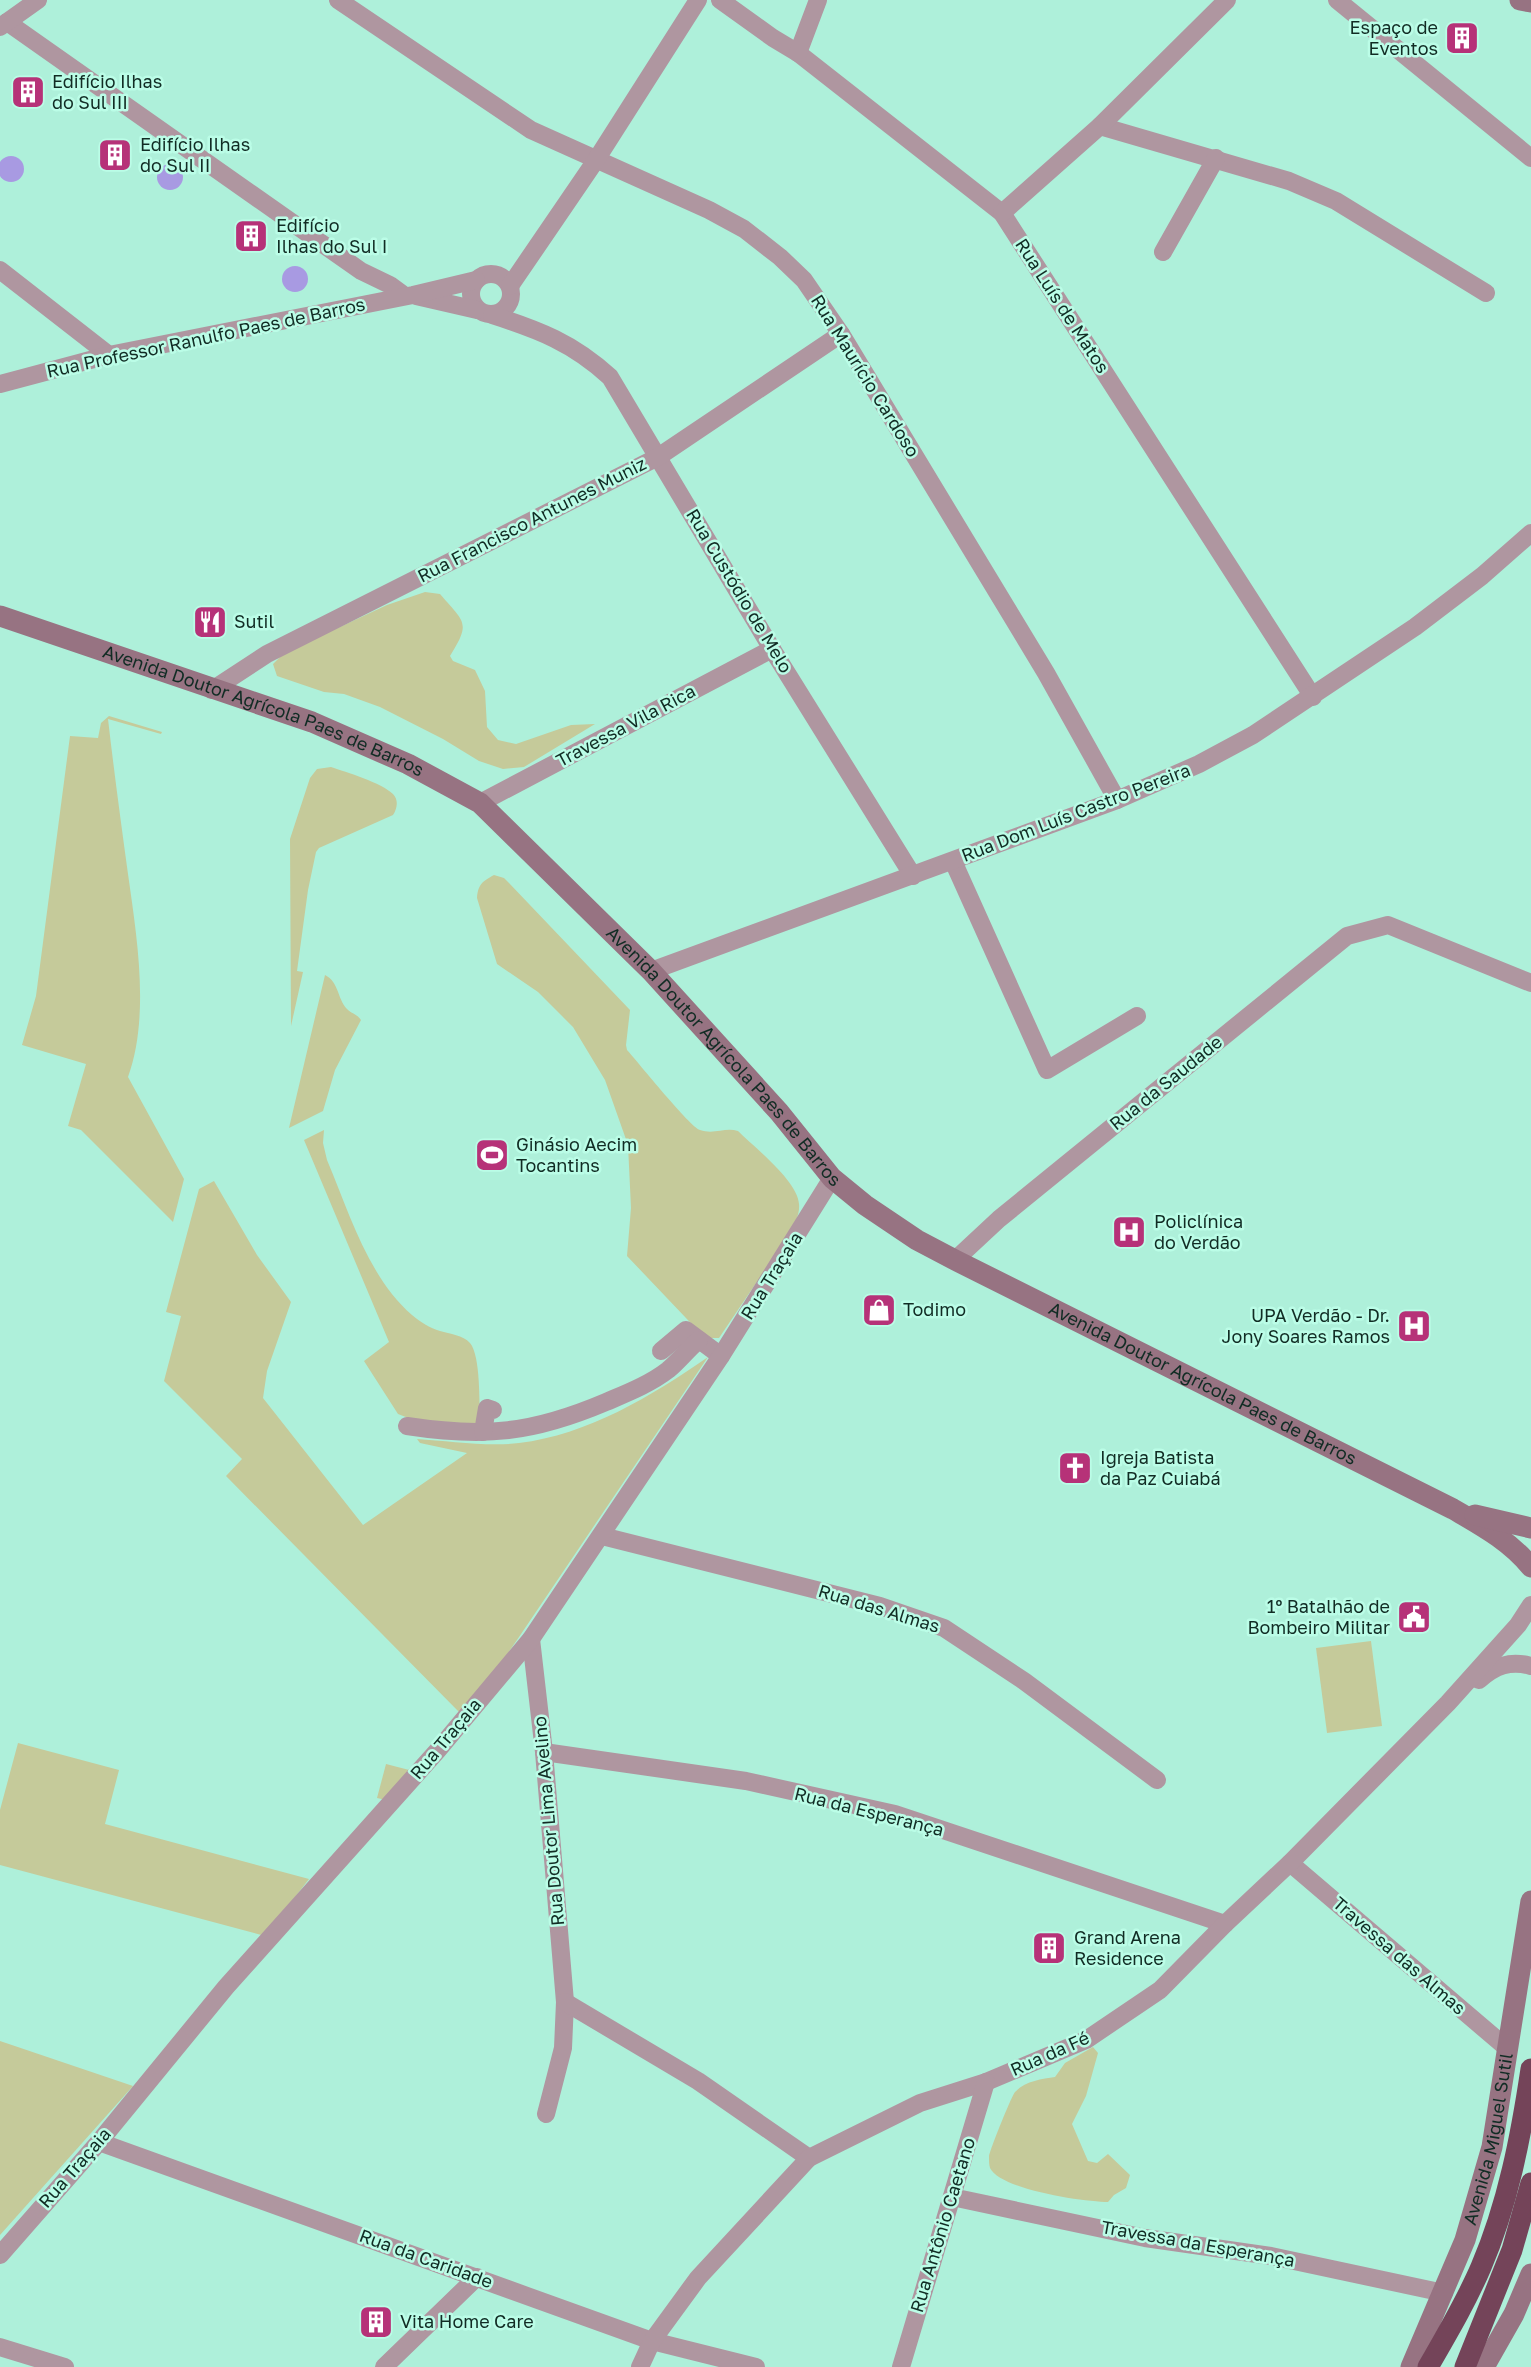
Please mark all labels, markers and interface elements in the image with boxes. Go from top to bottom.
place label: Espaço de Eventos [1350,16,1438,59]
building icon: Espaço de Eventos [1443,19,1481,57]
place label: Edifício Ilhas do Sul III [52,70,162,113]
building icon: Edifício Ilhas do Sul III [9,73,47,111]
place label: Edifício Ilhas do Sul II [140,133,250,176]
building icon: Edifício Ilhas do Sul II [96,136,134,174]
place label: Edifício Ilhas do Sul I [276,214,387,257]
building icon: Edifício Ilhas do Sul I [232,217,270,255]
street label: Rua Luís de Matos [1011,234,1115,377]
street label: Rua Maurício Cardoso [807,290,925,461]
street label: Rua Professor Ranulfo Paes de Barros [45,292,367,382]
street label: Rua Francisco Antunes Muniz [414,452,649,586]
street label: Rua Custódio de Melo [682,504,798,677]
restaurant icon: Sutil [191,603,229,641]
place label: Sutil [234,610,274,632]
street label: Avenida Doutor Agrícola Paes de Barros [100,640,428,781]
street label: Travessa Vila Rica [552,679,699,771]
street label: Rua Dom Luís Castro Pereira [958,758,1193,866]
street label: Avenida Doutor Agrícola Paes de Barros [602,921,846,1191]
street label: Rua da Saudade [1105,1030,1226,1134]
place label: Ginásio Aecim Tocantins [516,1133,637,1176]
sports icon: Ginásio Aecim Tocantins [473,1136,511,1174]
place label: Policlínica do Verdão [1154,1210,1243,1253]
hospital icon: Policlínica do Verdão [1110,1213,1148,1251]
street label: Rua Traçaia [736,1228,807,1323]
shop icon: Todimo [860,1291,898,1329]
street label: Avenida Doutor Agrícola Paes de Barros [1045,1297,1361,1469]
place label: Todimo [903,1298,966,1320]
place label: UPA Verdão - Dr. Jony Soares Ramos [1222,1304,1390,1347]
hospital icon: UPA Verdão - Dr. Jony Soares Ramos [1395,1307,1433,1345]
place label: Igreja Batista da Paz Cuiabá [1100,1446,1221,1489]
church icon: Igreja Batista da Paz Cuiabá [1056,1449,1094,1487]
street label: Rua das Almas [816,1579,943,1637]
place label: 1º Batalhão de Bombeiro Militar [1247,1595,1390,1638]
public building icon: 1º Batalhão de Bombeiro Militar [1395,1598,1433,1636]
street label: Rua Traçaia [405,1693,485,1783]
street label: Rua Doutor Lima Avelino [528,1715,568,1927]
street label: Rua da Esperança [792,1782,946,1840]
street label: Travessa das Almas [1329,1892,1470,2019]
place label: Grand Arena Residence [1074,1926,1181,1969]
building icon: Grand Arena Residence [1030,1929,1068,1967]
street label: Rua da Fé [1007,2026,1093,2080]
street label: Avenida Miguel Sutil [1458,2051,1517,2227]
street label: Rua Traçaia [33,2123,115,2212]
street label: Rua Antônio Caetano [905,2135,979,2315]
street label: Travessa da Esperança [1100,2215,1297,2271]
street label: Rua da Caridade [357,2224,496,2292]
building icon: Vita Home Care [357,2303,395,2341]
place label: Vita Home Care [400,2310,534,2332]

